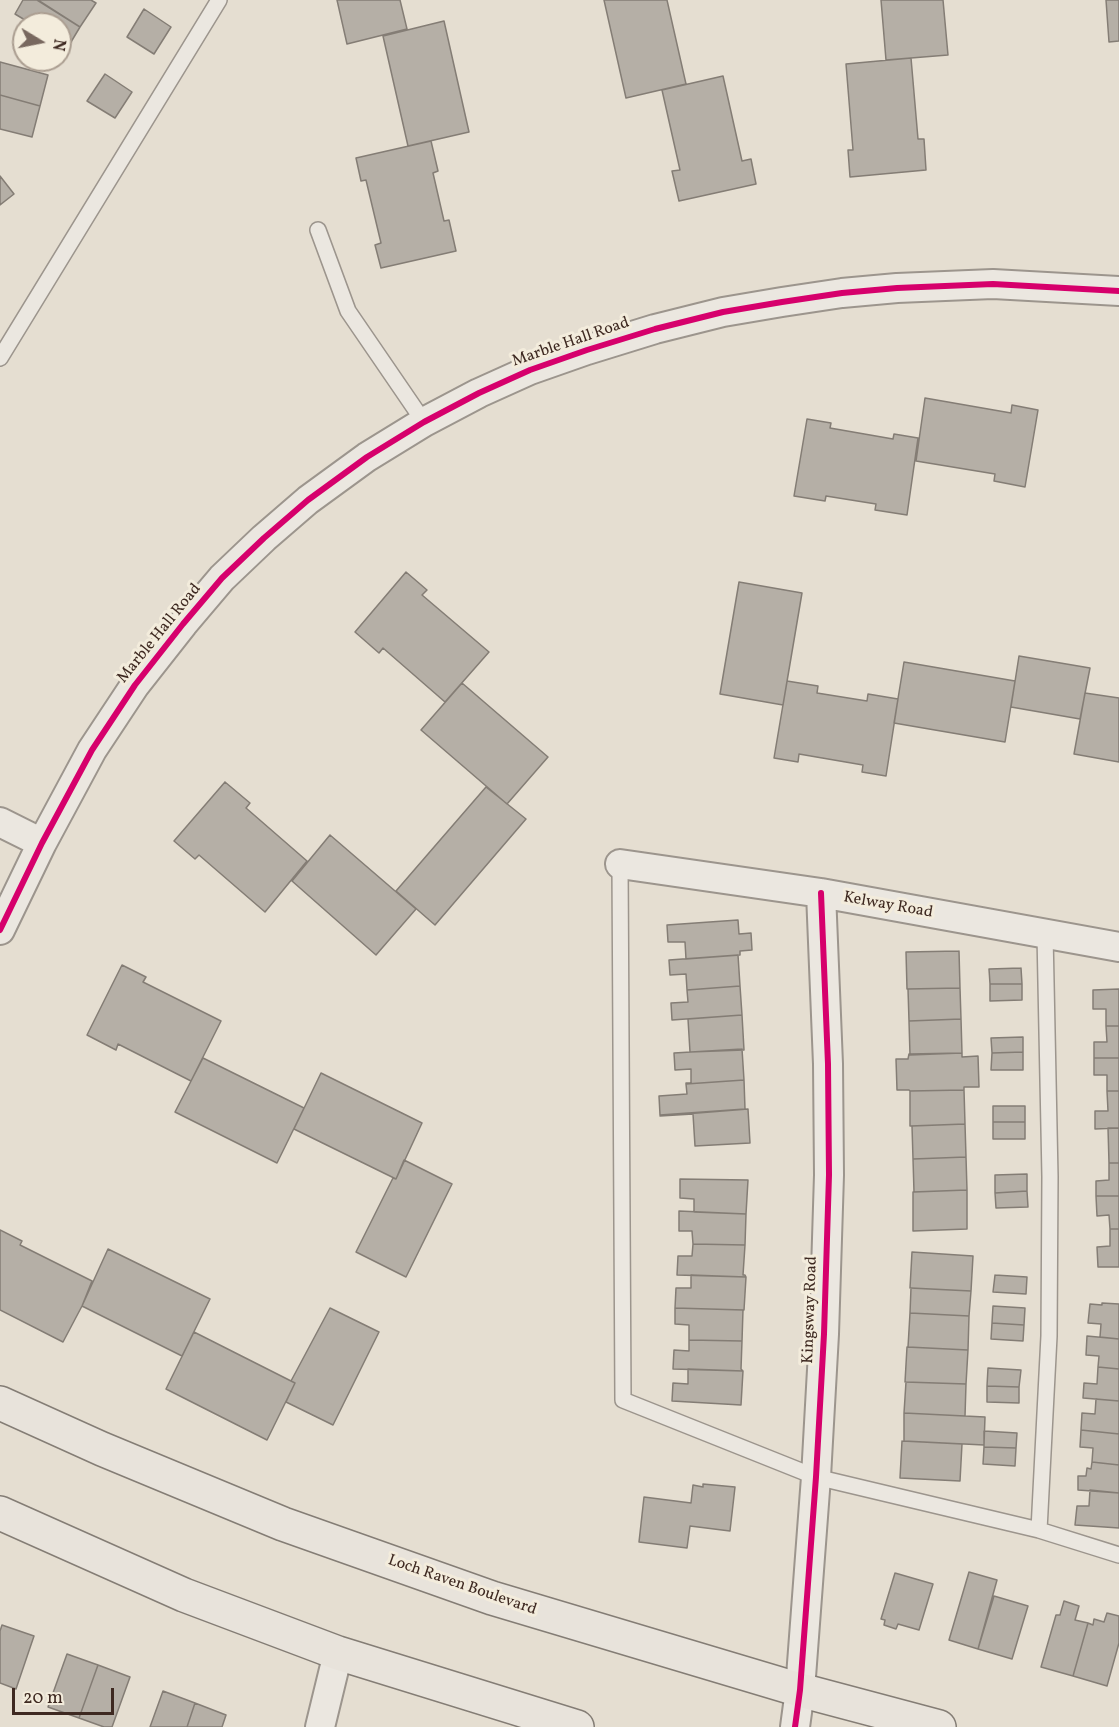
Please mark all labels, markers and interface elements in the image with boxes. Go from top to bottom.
north arrow [12,12,72,72]
text: N [46,37,70,52]
street label: Marble Hall Road [510,314,632,372]
street label: Marble Hall Road [114,580,206,688]
street label: Kelway Road [842,889,934,923]
street label: Kingsway Road [800,1256,822,1364]
street label: Loch Raven Boulevard [385,1552,539,1620]
scale bar [15,1676,117,1714]
text: 20 m [23,1686,63,1711]

